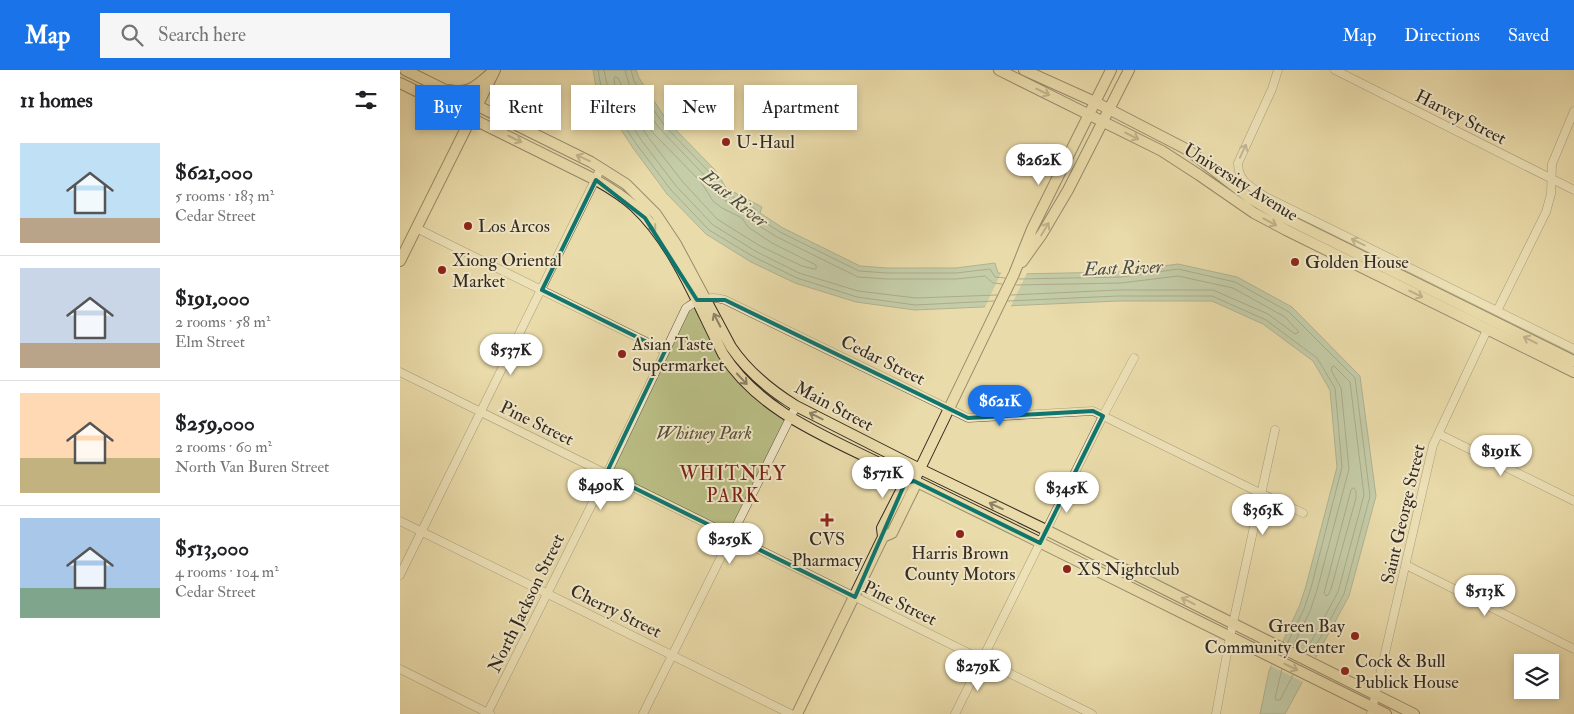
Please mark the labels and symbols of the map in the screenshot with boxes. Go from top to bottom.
street label: Harvey Street [1411,85,1510,150]
one-way arrow [1035,88,1050,97]
place label: U-Haul [736,131,795,154]
one-way arrow [1124,132,1139,142]
one-way arrow [507,135,522,144]
marker: U-Haul [720,136,732,148]
street label: University Avenue [1179,138,1303,227]
pin: $262K [1004,144,1074,186]
one-way arrow [1238,144,1248,159]
one-way arrow [576,153,591,163]
water label: East River [694,163,773,234]
place label: Los Arcos [478,215,550,238]
one-way arrow [1262,217,1277,227]
one-way arrow [645,218,656,231]
marker: Los Arcos [462,220,474,232]
one-way arrow [1041,223,1051,237]
one-way arrow [1351,237,1366,246]
place label: Xiong Oriental Market [452,249,562,293]
place label: Golden House [1305,251,1409,274]
water label: East River [1081,255,1164,281]
marker: Golden House [1289,256,1301,268]
marker: Xiong Oriental Market [436,264,448,276]
one-way arrow [1408,290,1423,299]
one-way arrow [712,313,721,328]
street label: Cedar Street [837,330,929,391]
place label: Asian Taste Supermarket [631,333,724,377]
pin: $537K [476,334,546,376]
one-way arrow [1523,335,1538,344]
marker: Asian Taste Supermarket [616,348,628,360]
one-way arrow [736,373,748,386]
street label: Main Street [790,376,877,437]
pin: $621K [965,384,1035,427]
street label: Pine Street [496,396,578,451]
one-way arrow [809,411,824,420]
park label: Whitney Park [656,422,752,445]
pin: $191K [1466,434,1536,477]
street label: Saint George Street [1376,442,1431,586]
pin: $571K [848,456,918,499]
district label: WHITNEY PARK [678,462,787,508]
pin: $490K [566,468,636,511]
pin: $345K [1032,472,1102,514]
pin: $363K [1228,494,1298,536]
one-way arrow [989,501,1004,510]
marker: CVS Pharmacy [821,514,833,526]
pin: $259K [695,522,765,565]
place label: CVS Pharmacy [792,528,863,572]
marker: Harris Brown County Motors [954,528,966,540]
street label: North Jackson Street [483,530,570,676]
place label: Harris Brown County Motors [905,542,1015,586]
place label: XS Nightclub [1077,558,1180,581]
marker: XS Nightclub [1061,563,1073,575]
pin: $513K [1450,574,1520,617]
street label: Pine Street [859,576,941,631]
street label: Cherry Street [566,579,665,643]
one-way arrow [1181,596,1196,606]
place label: Green Bay Community Center [1205,615,1346,659]
marker: Green Bay Community Center [1349,630,1361,642]
pin: $279K [943,650,1013,692]
place label: Cock & Bull Publick House [1355,650,1459,694]
one-way arrow [1283,662,1298,672]
marker: Cock & Bull Publick House [1339,665,1351,677]

